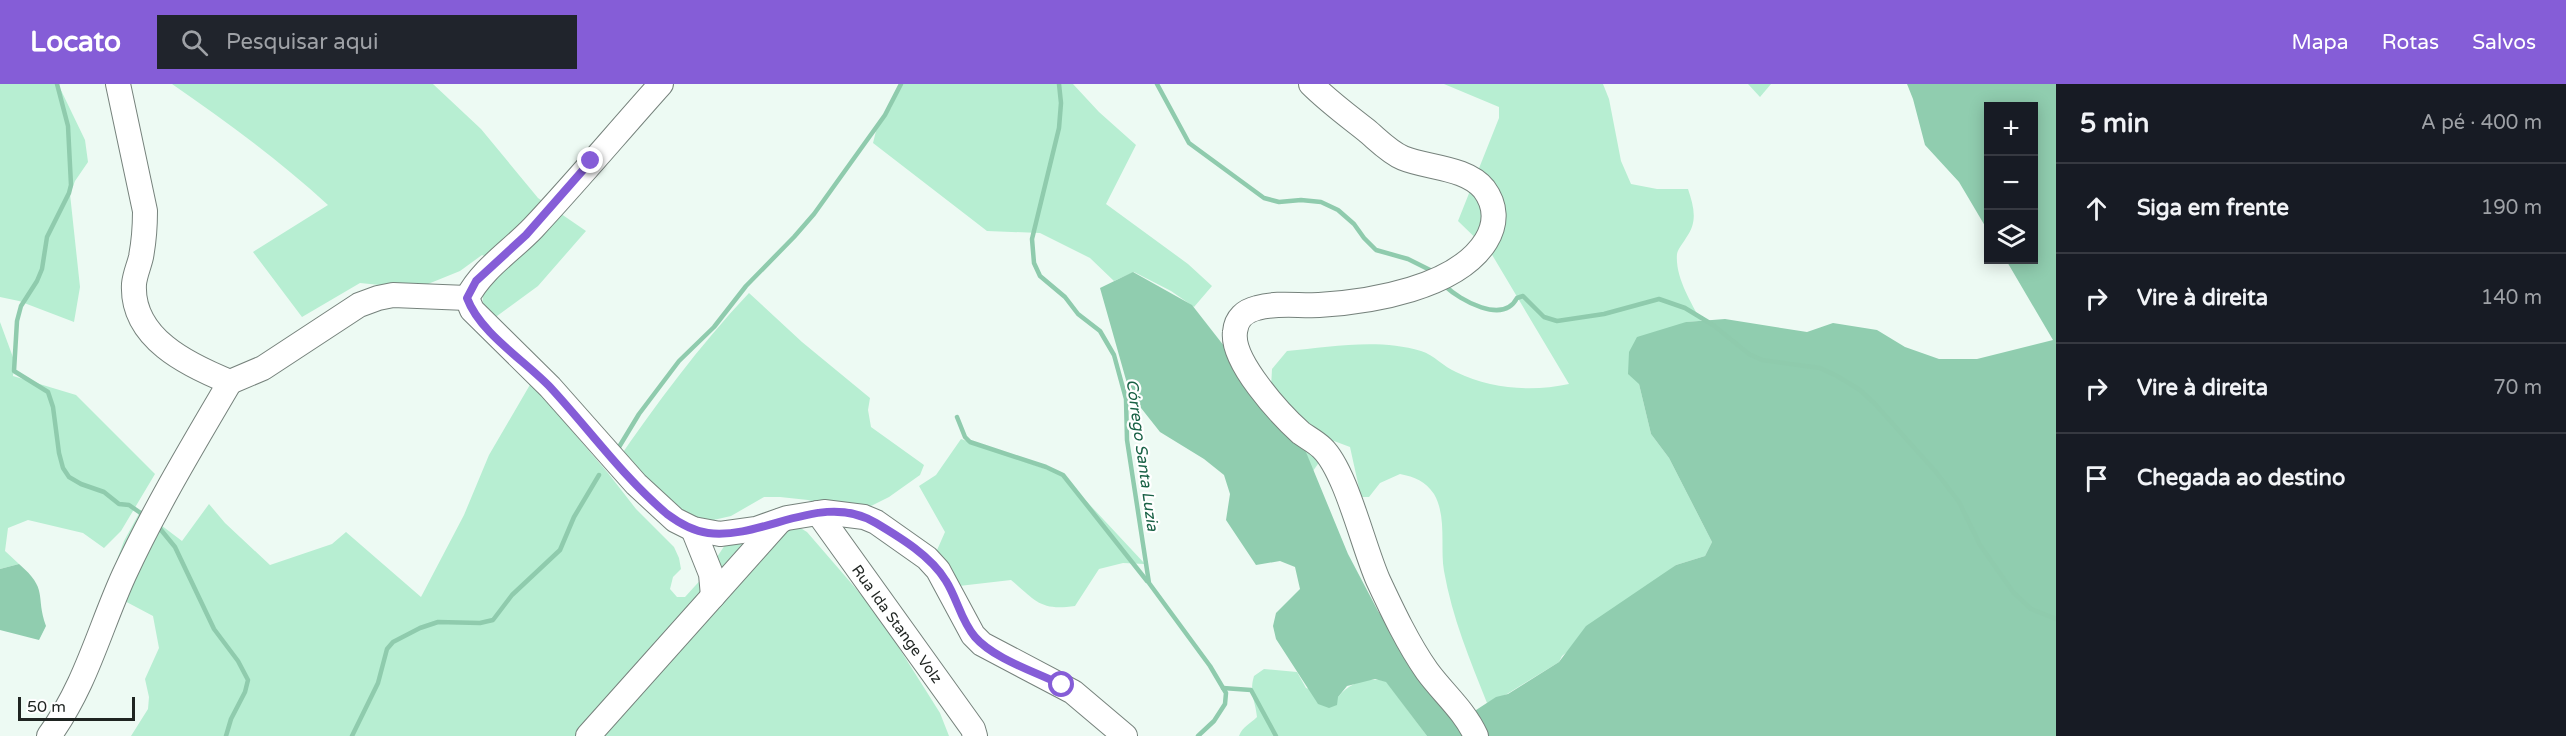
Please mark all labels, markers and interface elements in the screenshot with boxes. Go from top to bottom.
search box [157,15,577,69]
text: Locato [30,25,121,59]
icon: search [178,26,211,59]
text: Pesquisar aqui [226,29,378,55]
text: Mapa [2291,30,2349,55]
text: Rotas [2382,30,2439,55]
text: Salvos [2472,30,2536,55]
map controls [1984,102,2038,264]
button: + [1984,102,2038,156]
text: 5 min [2080,108,2149,139]
text: A pé · 400 m [2421,111,2542,135]
route end [577,147,603,173]
button: − [1984,156,2038,210]
icon: ahead [2080,192,2113,225]
text: Siga em frente [2137,195,2289,221]
text: 190 m [2481,196,2542,220]
button: layers [1984,210,2038,264]
icon: right [2080,282,2113,315]
text: Vire à direita [2137,285,2268,311]
text: 140 m [2481,286,2542,310]
icon: right [2080,372,2113,405]
text: Vire à direita [2137,375,2268,401]
text: 70 m [2493,376,2542,400]
water label: Córrego Santa Luzia [1121,378,1163,533]
icon: arrive [2080,462,2113,495]
text: Chegada ao destino [2137,465,2345,491]
street label: Rua Ida Stange Volz [848,561,946,687]
route start [1048,671,1074,697]
scale bar [18,694,135,722]
text: 50 m [27,697,66,717]

